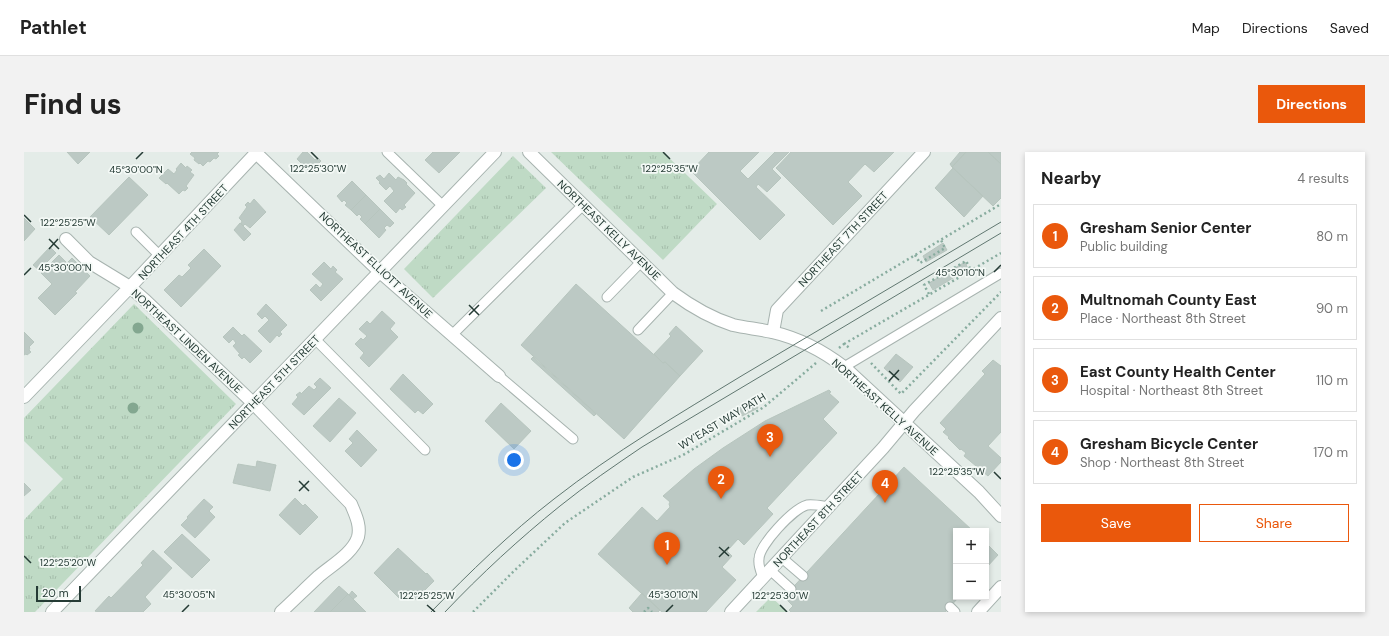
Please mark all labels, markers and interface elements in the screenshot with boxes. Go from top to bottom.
text: Pathlet [20,15,87,40]
text: Map [1192,19,1220,37]
text: Directions [1242,19,1308,37]
text: Saved [1330,19,1369,37]
button: Directions [1258,85,1365,123]
text: Find us [24,86,122,123]
text: 122°25'30"W [290,162,347,175]
text: 122°25'35"W [642,162,698,175]
text: 45°30'00"N [109,163,163,176]
text: Nearby [1041,167,1101,189]
text: 4 results [1297,170,1349,187]
street label: NORTHEAST KELLY AVENUE [554,177,664,283]
street label: NORTHEAST 4TH STREET [135,181,231,283]
street label: NORTHEAST 7TH STREET [795,188,891,290]
street label: NORTHEAST ELLIOTT AVENUE [316,209,436,321]
text: 122°25'25"W [40,216,96,229]
text: Gresham Senior Center [1080,218,1252,238]
text: 1 [1053,228,1057,245]
text: 80 m [1316,228,1348,245]
text: Public building [1080,238,1168,255]
text: 45°30'00"N [38,261,92,274]
text: 45°30'10"N [935,266,985,279]
street label: NORTHEAST LINDEN AVENUE [129,286,245,396]
text: Multnomah County East [1080,290,1257,310]
text: 2 [1051,300,1059,317]
text: 90 m [1316,300,1348,317]
text: Place · Northeast 8th Street [1080,310,1246,327]
street label: NORTHEAST 5TH STREET [225,332,323,432]
street label: NORTHEAST KELLY AVENUE [829,355,941,459]
text: East County Health Center [1080,362,1276,382]
text: 3 [1051,372,1059,389]
text: 110 m [1316,372,1348,389]
text: Hospital · Northeast 8th Street [1080,382,1263,399]
street label: WY'EAST WAY PATH [676,389,768,453]
pin: 3 [757,424,783,457]
text: Gresham Bicycle Center [1080,434,1258,454]
text: 4 [1051,444,1059,461]
text: 170 m [1313,444,1348,461]
your location [504,450,524,470]
text: Shop · Northeast 8th Street [1080,454,1244,471]
text: 122°25'35"W [929,465,985,478]
pin: 2 [708,466,734,499]
street label: NORTHEAST 8TH STREET [770,468,866,570]
pin: 4 [872,470,898,503]
button: Save [1041,504,1191,542]
button: Share [1199,504,1349,542]
map controls [953,528,989,600]
button: + [953,528,989,564]
pin: 1 [654,532,680,565]
text: 122°25'20"W [40,556,97,569]
button: − [953,564,989,600]
scale bar [36,584,81,603]
text: 20 m [42,586,68,600]
text: 45°30'05"N [163,588,215,601]
text: 45°30'10"N [648,588,698,601]
text: 122°25'25"W [399,589,455,602]
text: 122°25'30"W [752,589,809,602]

